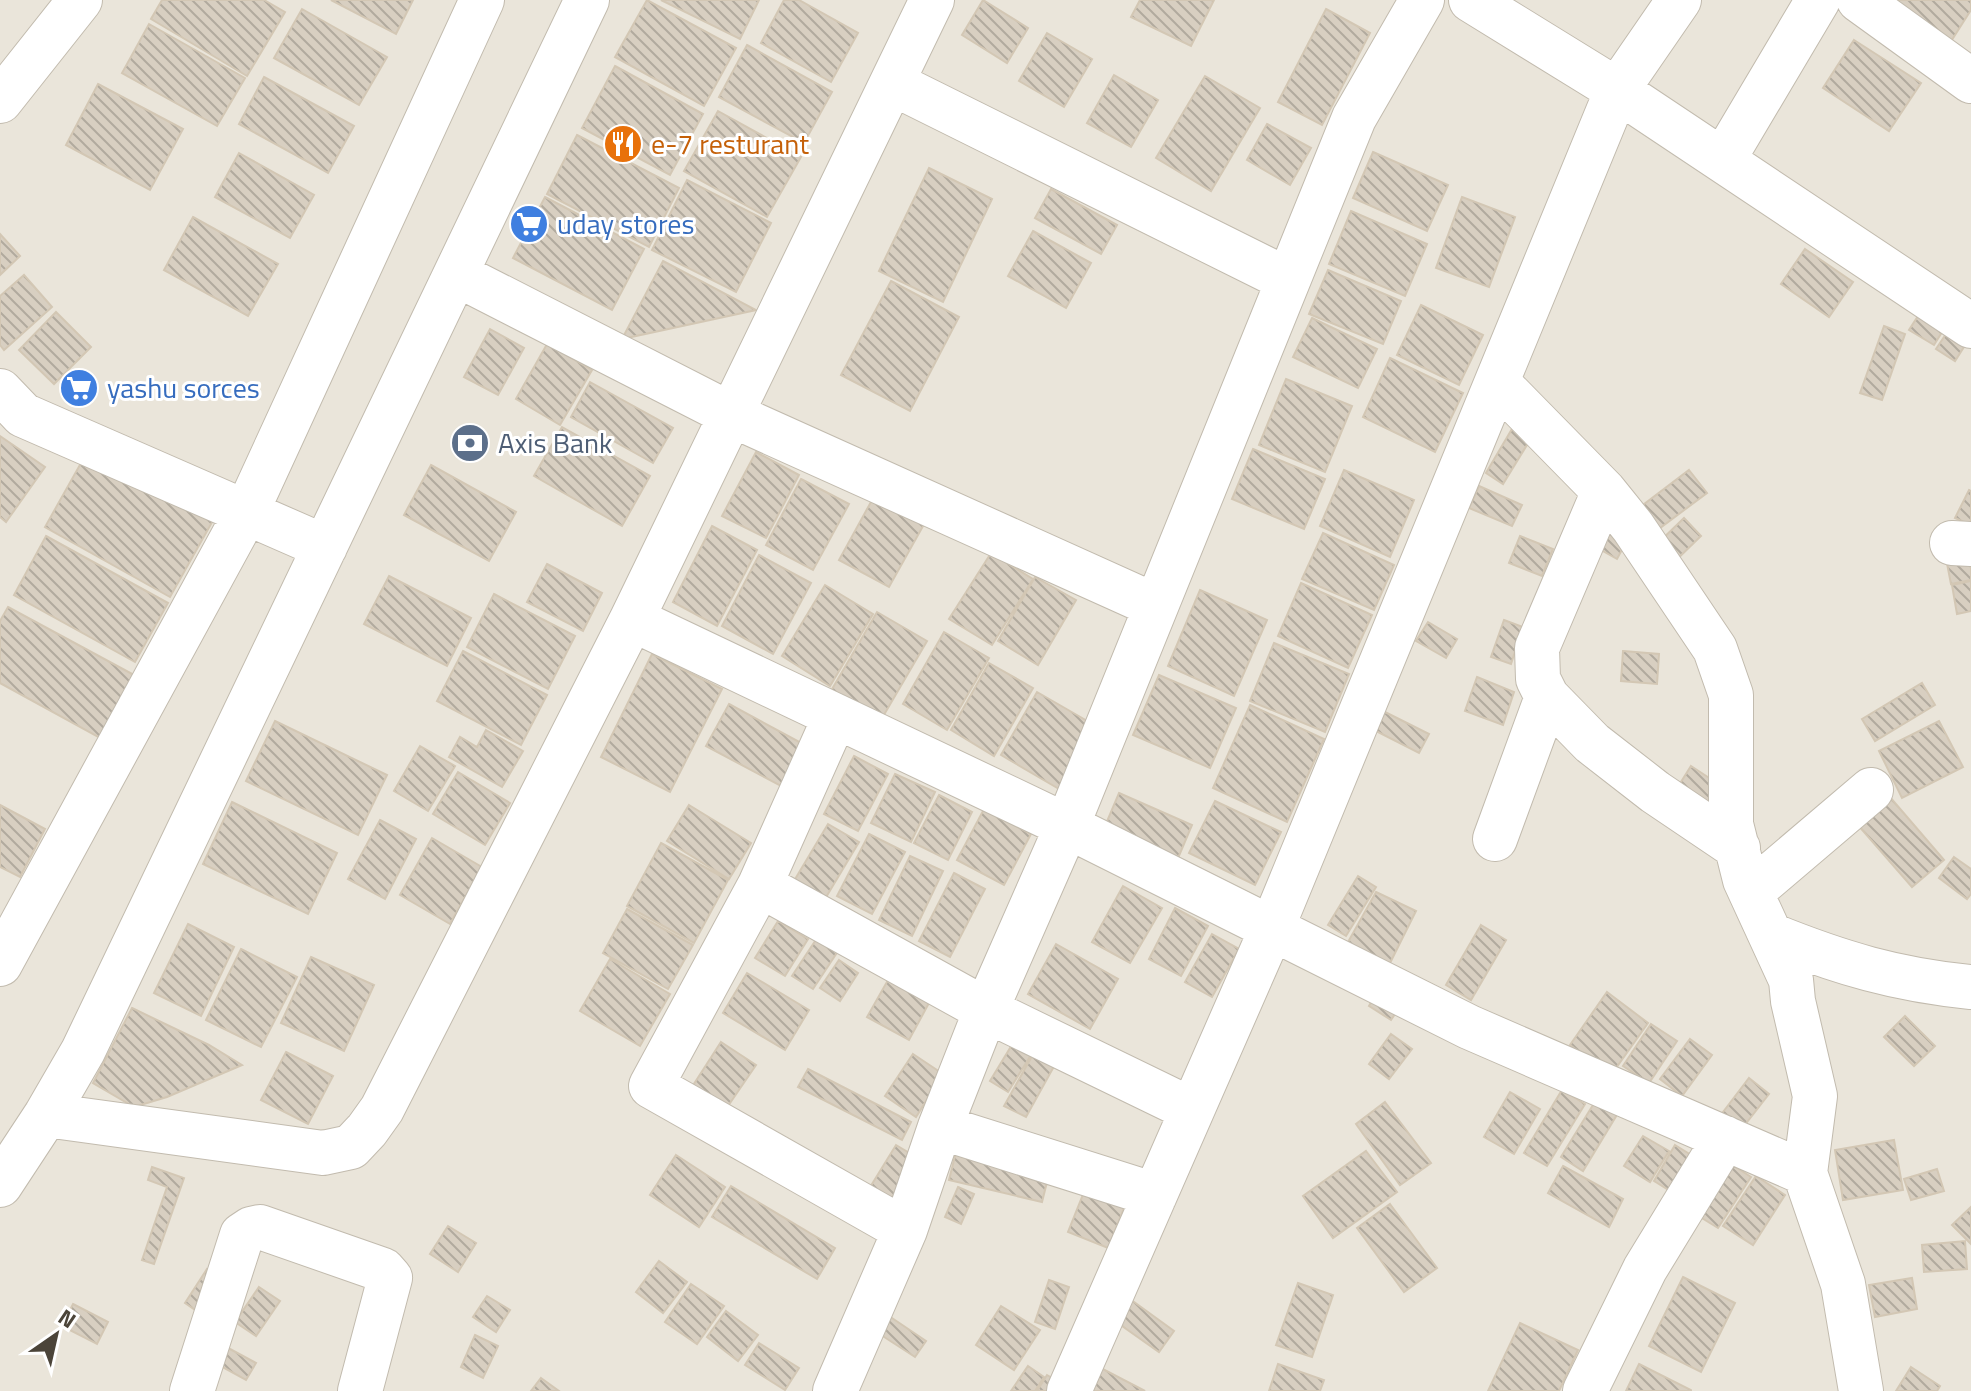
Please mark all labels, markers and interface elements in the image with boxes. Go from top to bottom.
place label: e-7 resturant [651,122,809,165]
restaurant icon: e-7 resturant [602,123,644,165]
place label: uday stores [557,202,694,245]
supermarket icon: uday stores [508,203,550,245]
place label: yashu sorces [107,366,260,409]
supermarket icon: yashu sorces [58,367,100,409]
place label: Axis Bank [498,421,612,464]
bank icon: Axis Bank [449,422,491,464]
north arrow [16,1295,96,1375]
text: N [51,1300,83,1337]

